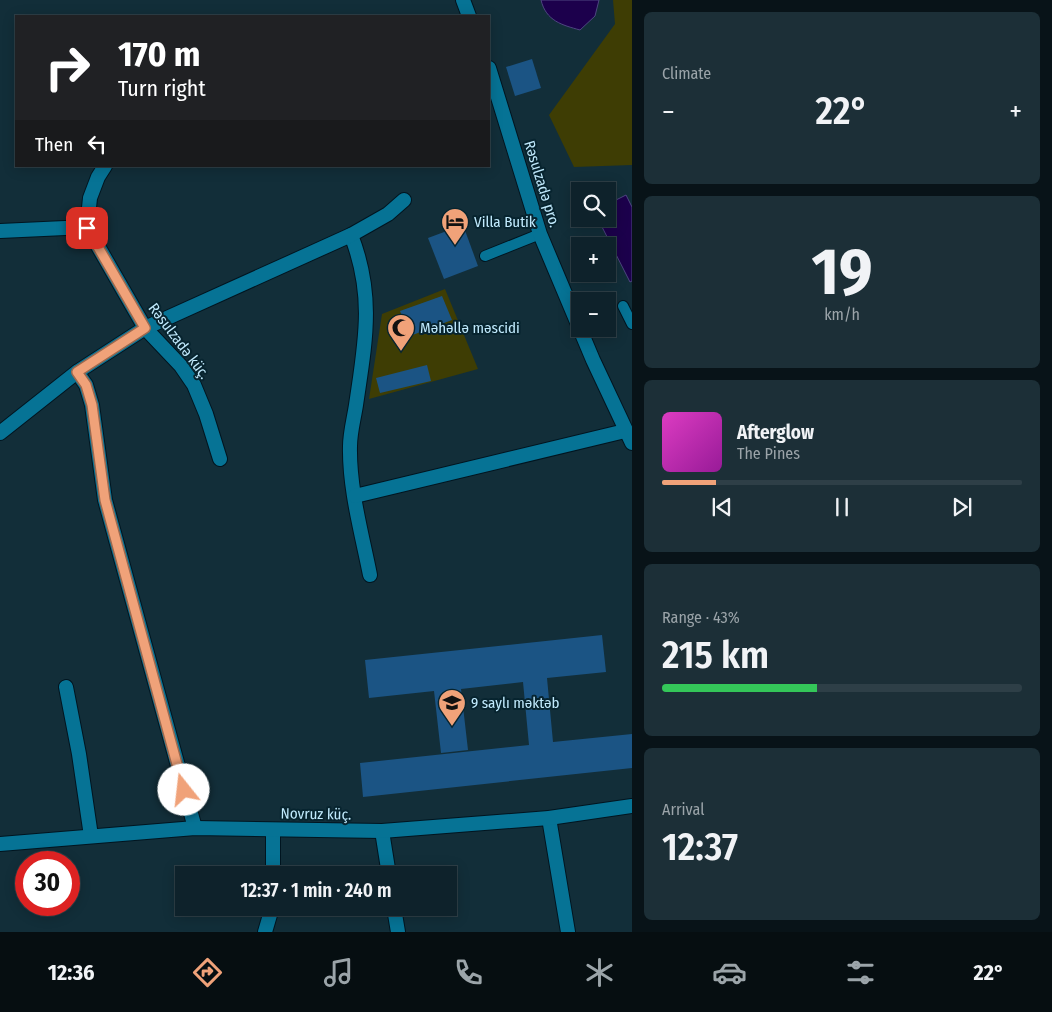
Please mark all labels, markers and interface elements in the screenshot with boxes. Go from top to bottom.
text: 170 m [118,33,201,75]
icon: right [35,35,100,100]
text: Climate [662,64,711,83]
text: Turn right [118,75,206,102]
text: 22° [816,88,868,134]
text: − [662,95,675,128]
text: + [1009,95,1022,128]
icon: left [83,130,111,158]
text: Then [35,133,73,156]
street label: Rəsulzadə pro. [520,138,564,230]
map controls [571,182,616,337]
button: search [571,182,616,227]
pin [66,207,108,249]
hotel icon: Villa Butik [440,207,470,246]
place label: Villa Butik [474,213,536,231]
icon: arrive [73,214,101,242]
text: 19 [811,233,873,311]
button: + [571,237,616,282]
button: − [571,292,616,337]
street label: Rəsulzadə küç. [145,299,213,383]
text: km/h [824,305,860,324]
mosque icon: Məhəllə məscidi [386,313,416,352]
place label: Məhəllə məscidi [420,319,520,337]
text: Afterglow [737,421,814,444]
text: The Pines [737,444,800,463]
icon: previous [708,493,736,521]
icon: pause [828,493,856,521]
icon: next [948,493,976,521]
text: Range · 43% [662,608,740,627]
text: 215 km [662,632,769,678]
school or university icon: 9 saylı məktəb [437,688,467,727]
place label: 9 saylı məktəb [471,694,559,712]
position arrow [157,763,209,815]
text: Arrival [662,800,704,819]
street label: Novruz küç. [281,804,351,824]
text: 12:37 [662,824,738,870]
speed limit sign: 30 [15,851,80,916]
text: 12:37 · 1 min · 240 m [240,879,392,902]
icon: directions [190,955,225,990]
icon: music [321,955,356,990]
icon: phone [451,955,486,990]
icon: climate [582,955,617,990]
icon: car [712,955,747,990]
icon: filters [843,955,878,990]
text: 12:36 [48,959,95,986]
text: 22° [974,959,1004,986]

